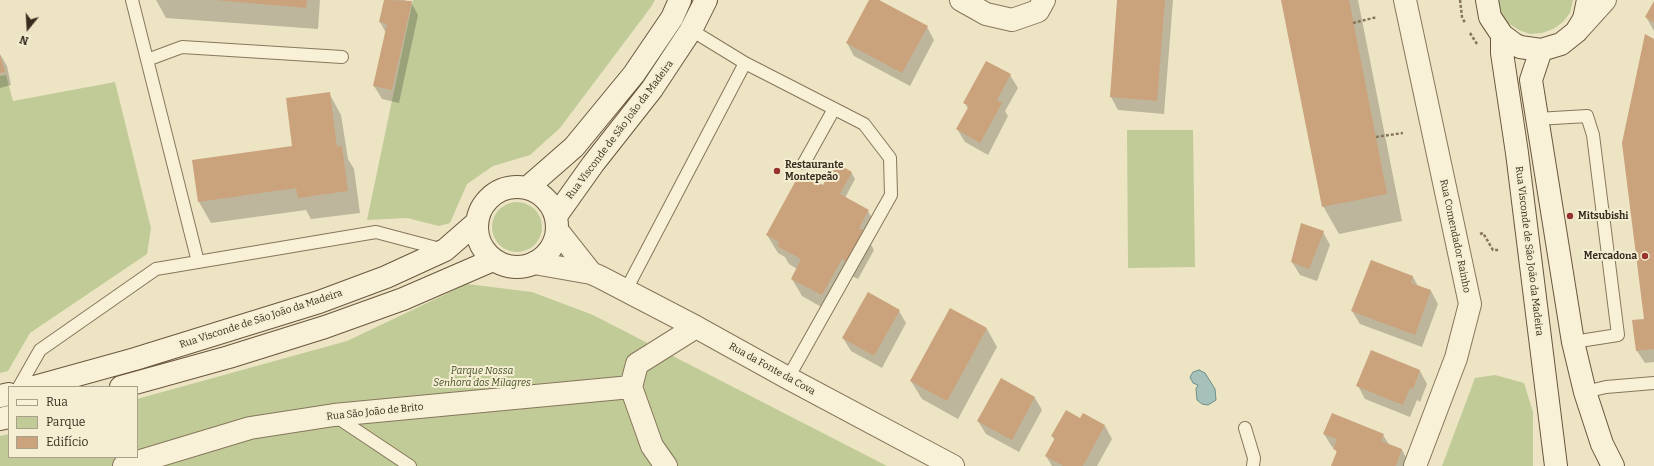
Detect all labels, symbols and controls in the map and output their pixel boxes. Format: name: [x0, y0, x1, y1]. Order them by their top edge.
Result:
north arrow: [8, 8, 48, 48]
text: N: [18, 32, 30, 47]
street label: Rua Visconde de São João da Madeira: [564, 58, 676, 202]
place label: Restaurante Montepeão: [785, 159, 843, 182]
marker: Restaurante Montepeão: [772, 166, 782, 176]
street label: Rua Visconde de São João da Madeira: [1513, 166, 1545, 336]
street label: Rua Comendador Rainho: [1437, 178, 1473, 294]
place label: Mitsubishi: [1578, 210, 1629, 222]
marker: Mitsubishi: [1565, 211, 1575, 221]
place label: Mercadona: [1584, 250, 1637, 262]
marker: Mercadona: [1640, 251, 1650, 261]
street label: Rua Visconde de São João da Madeira: [178, 287, 344, 351]
street label: Rua da Fonte da Cova: [727, 340, 817, 398]
park label: Parque Nossa Senhora dos Milagres: [433, 365, 531, 388]
legend: [8, 386, 138, 458]
text: Rua: [46, 395, 68, 409]
street label: Rua São João de Brito: [326, 401, 424, 423]
text: Parque: [46, 415, 85, 429]
text: Edifício: [46, 435, 88, 449]

